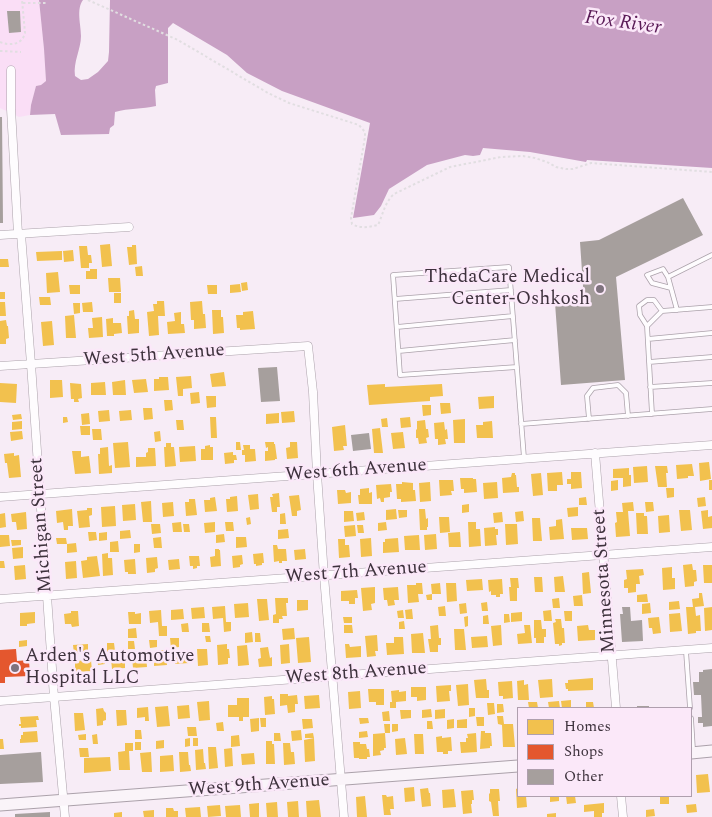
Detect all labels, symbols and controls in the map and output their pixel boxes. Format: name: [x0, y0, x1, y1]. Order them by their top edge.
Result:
water label: Fox River: [583, 7, 663, 41]
place label: ThedaCare Medical Center-Oshkosh: [425, 267, 590, 311]
marker: ThedaCare Medical Center-Oshkosh: [594, 283, 606, 295]
street label: West 5th Avenue: [83, 340, 225, 372]
street label: West 6th Avenue: [285, 455, 427, 487]
street label: Michigan Street: [26, 457, 58, 593]
street label: Minnesota Street: [589, 508, 621, 654]
street label: West 7th Avenue: [285, 557, 427, 589]
place label: Arden's Automotive Hospital LLC: [25, 646, 194, 690]
street label: West 8th Avenue: [285, 658, 427, 690]
marker: Arden's Automotive Hospital LLC: [9, 662, 21, 674]
legend: [517, 707, 692, 797]
text: Homes: [564, 715, 611, 738]
text: Shops: [564, 740, 604, 763]
text: Other: [564, 765, 603, 788]
street label: West 9th Avenue: [188, 770, 330, 802]

